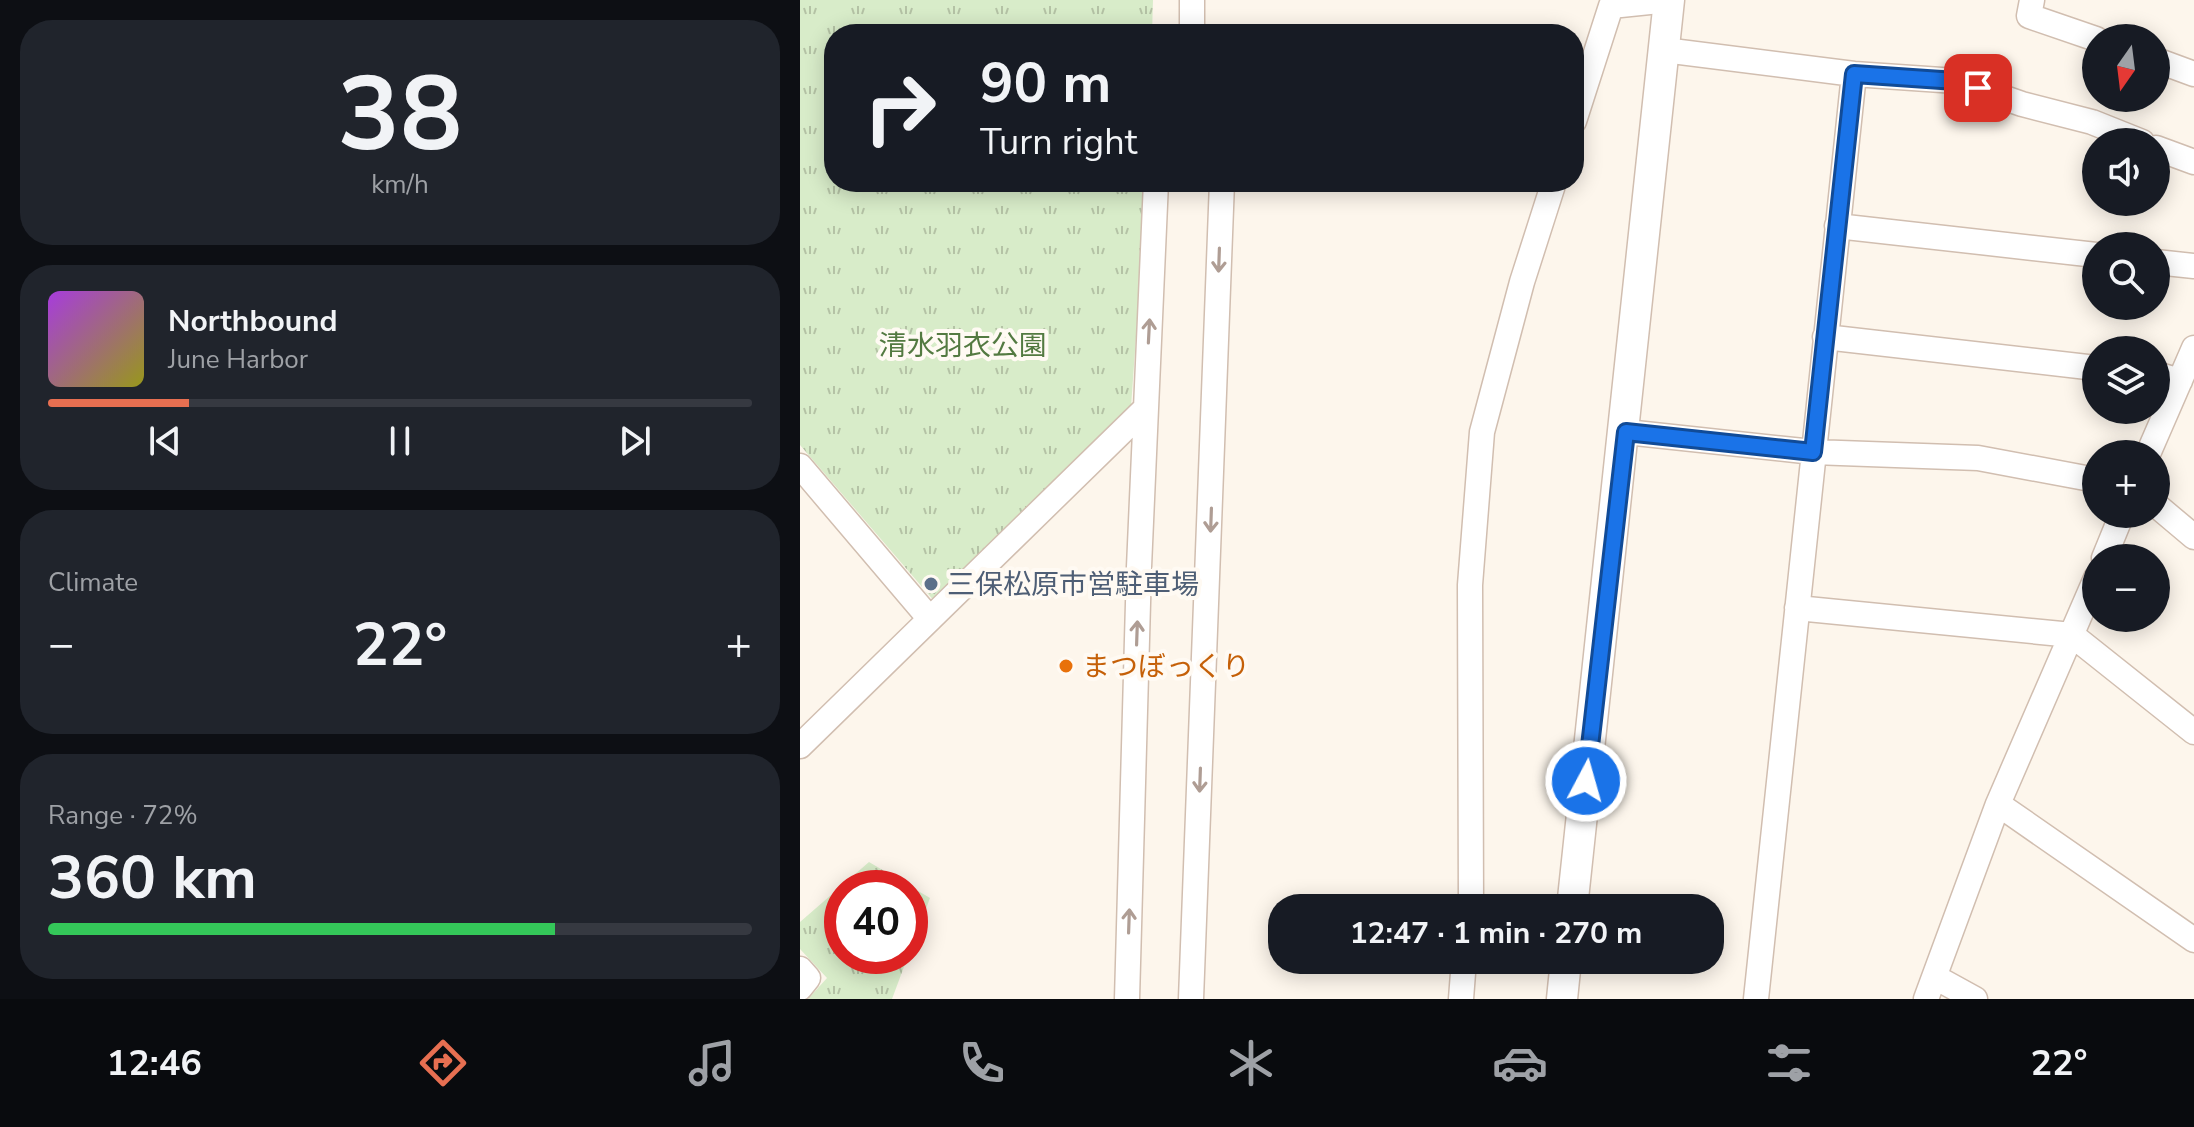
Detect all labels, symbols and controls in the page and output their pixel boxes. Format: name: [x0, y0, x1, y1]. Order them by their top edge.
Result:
north arrow: [2082, 24, 2170, 112]
map controls: [2082, 24, 2170, 632]
text: 38: [338, 44, 462, 186]
text: 90 m: [980, 45, 1111, 122]
pin: [1944, 54, 2012, 122]
icon: right: [848, 56, 952, 160]
icon: arrive: [1956, 66, 2000, 110]
text: Turn right: [980, 118, 1137, 167]
button: sound: [2082, 128, 2170, 216]
text: km/h: [371, 167, 429, 202]
button: search: [2082, 232, 2170, 320]
one-way arrow: [1212, 246, 1227, 273]
text: Northbound: [168, 301, 338, 342]
one-way arrow: [1142, 318, 1157, 345]
park label: 清水羽衣公園: [879, 327, 1047, 365]
button: layers: [2082, 336, 2170, 424]
text: June Harbor: [168, 342, 308, 377]
icon: previous: [143, 419, 187, 463]
icon: pause: [378, 419, 422, 463]
icon: next: [613, 419, 657, 463]
button: +: [2082, 440, 2170, 528]
one-way arrow: [1203, 506, 1218, 533]
button: −: [2082, 544, 2170, 632]
text: Climate: [48, 565, 138, 600]
place label: 三保松原市営駐車場: [947, 566, 1199, 604]
marker: 三保松原市営駐車場: [922, 575, 940, 593]
text: 22°: [353, 604, 447, 686]
text: −: [48, 615, 74, 675]
text: +: [726, 615, 752, 675]
one-way arrow: [1130, 620, 1145, 647]
place label: まつぼっくり: [1082, 648, 1250, 686]
marker: まつぼっくり: [1057, 657, 1075, 675]
position arrow: [1544, 739, 1628, 823]
one-way arrow: [1193, 766, 1208, 793]
text: Range · 72%: [48, 798, 198, 833]
text: 360 km: [48, 837, 257, 919]
speed limit sign: 40: [824, 870, 928, 974]
one-way arrow: [1121, 908, 1136, 935]
text: 12:47 · 1 min · 270 m: [1350, 913, 1642, 954]
icon: directions: [415, 1035, 471, 1091]
icon: music: [684, 1035, 740, 1091]
icon: phone: [954, 1035, 1010, 1091]
icon: climate: [1223, 1035, 1279, 1091]
icon: car: [1492, 1035, 1548, 1091]
icon: filters: [1761, 1035, 1817, 1091]
text: 12:46: [107, 1039, 202, 1088]
text: 22°: [2030, 1039, 2087, 1088]

